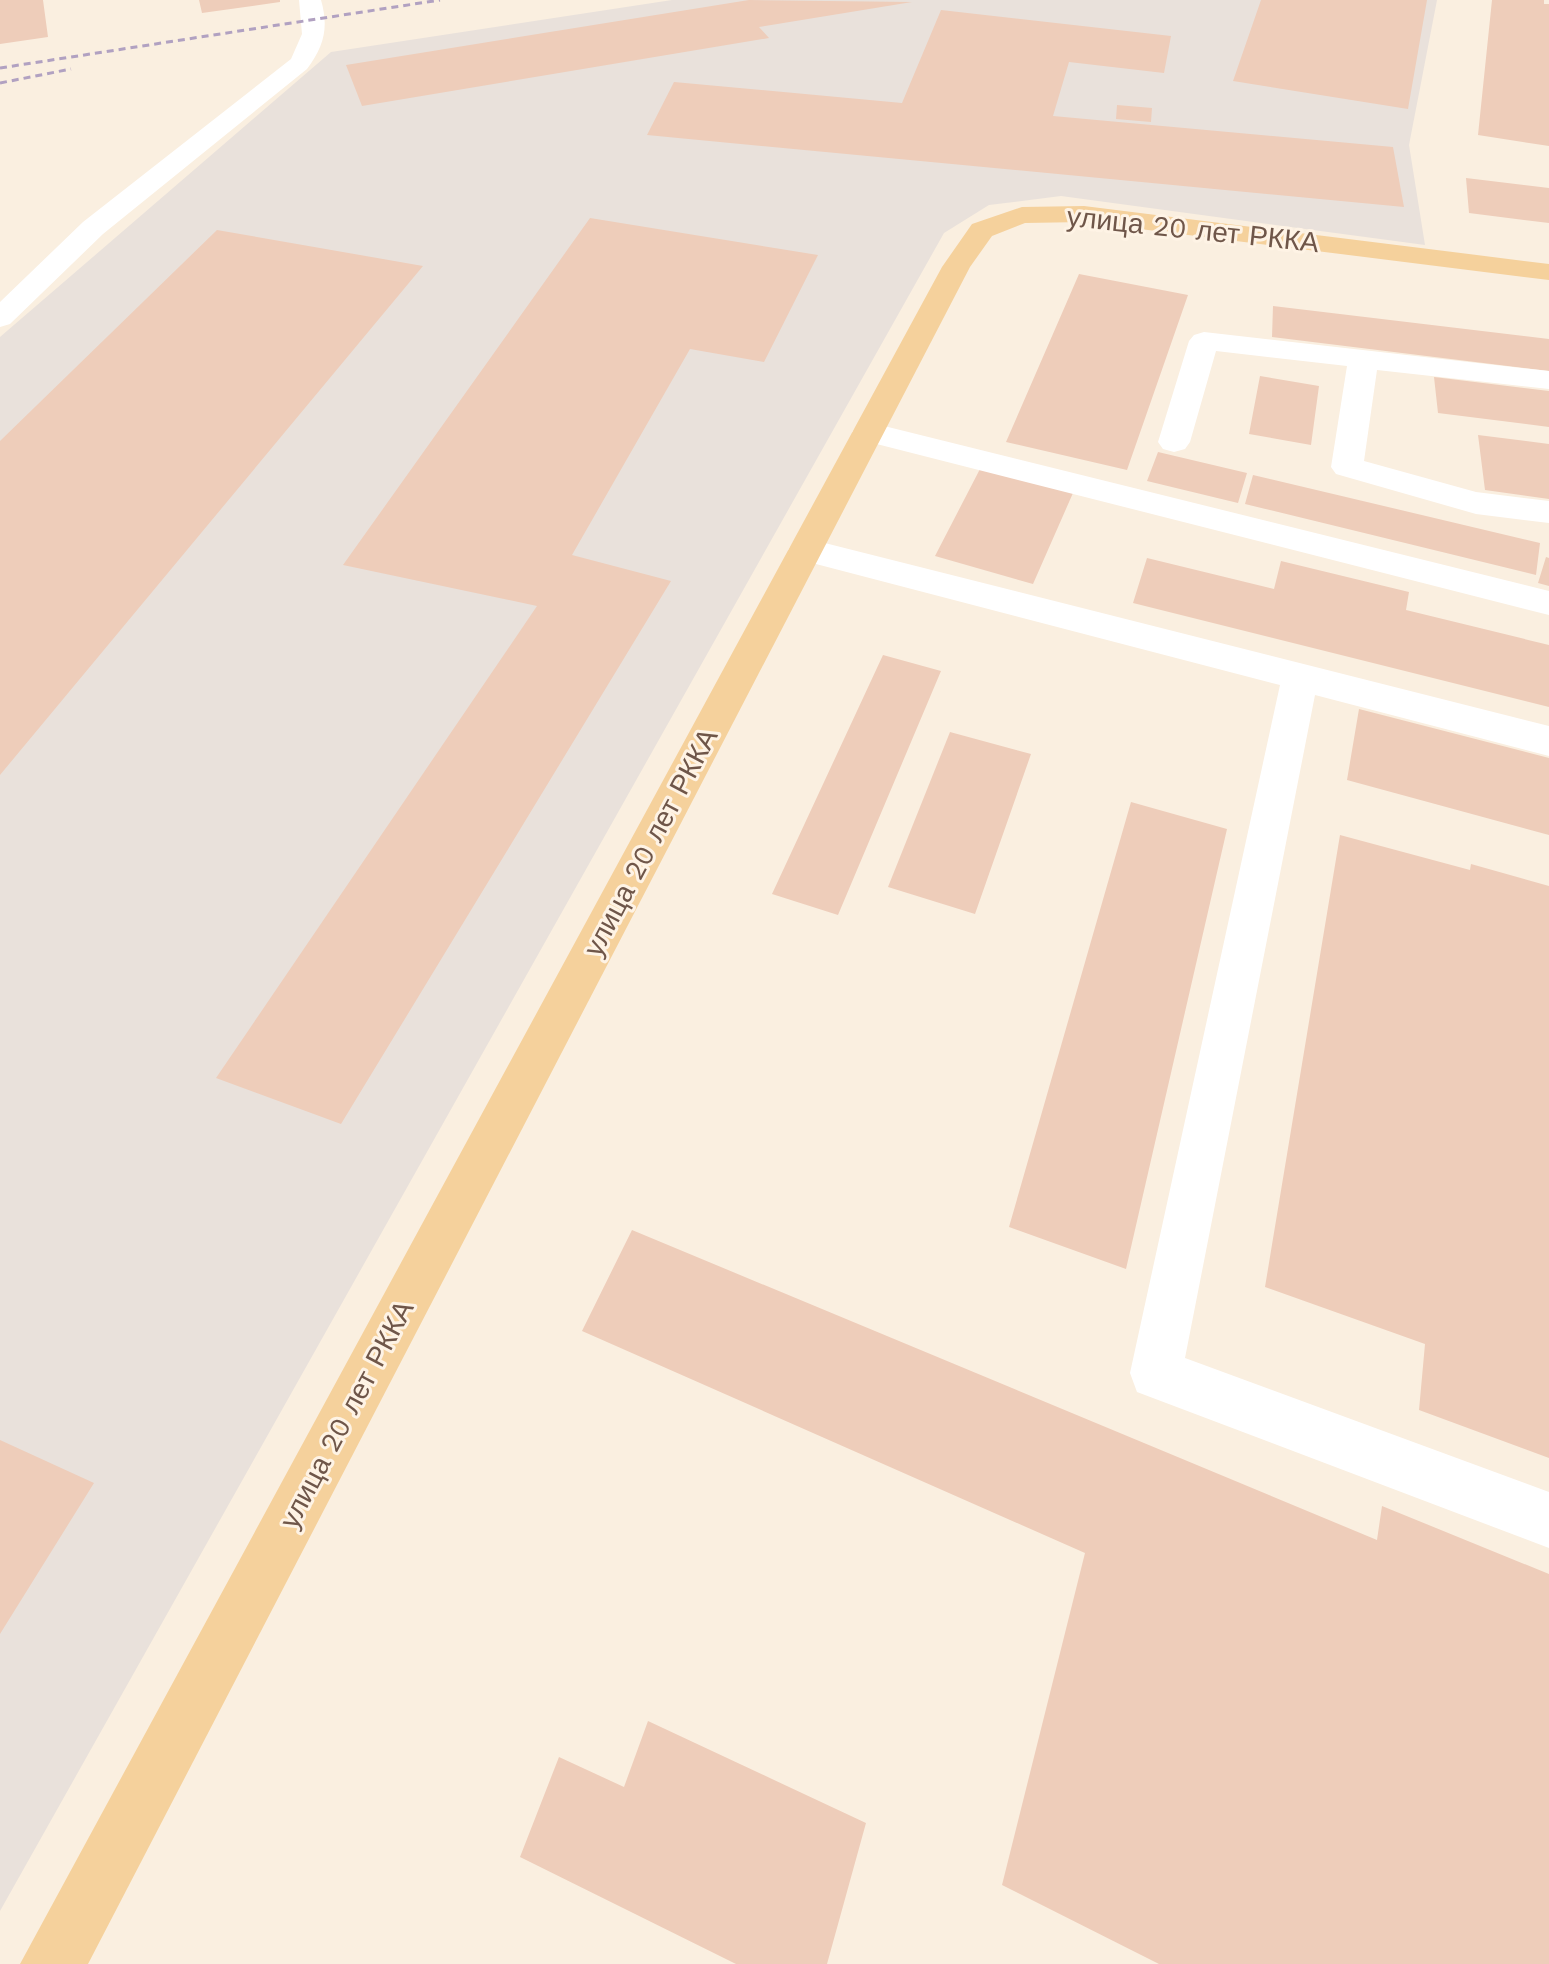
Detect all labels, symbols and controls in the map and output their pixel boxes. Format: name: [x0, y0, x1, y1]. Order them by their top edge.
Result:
street label: улица 20 лет РККА: [1065, 200, 1321, 259]
street label: улица 20 лет РККА: [576, 722, 725, 962]
street label: улица 20 лет РККА: [272, 1294, 421, 1534]

